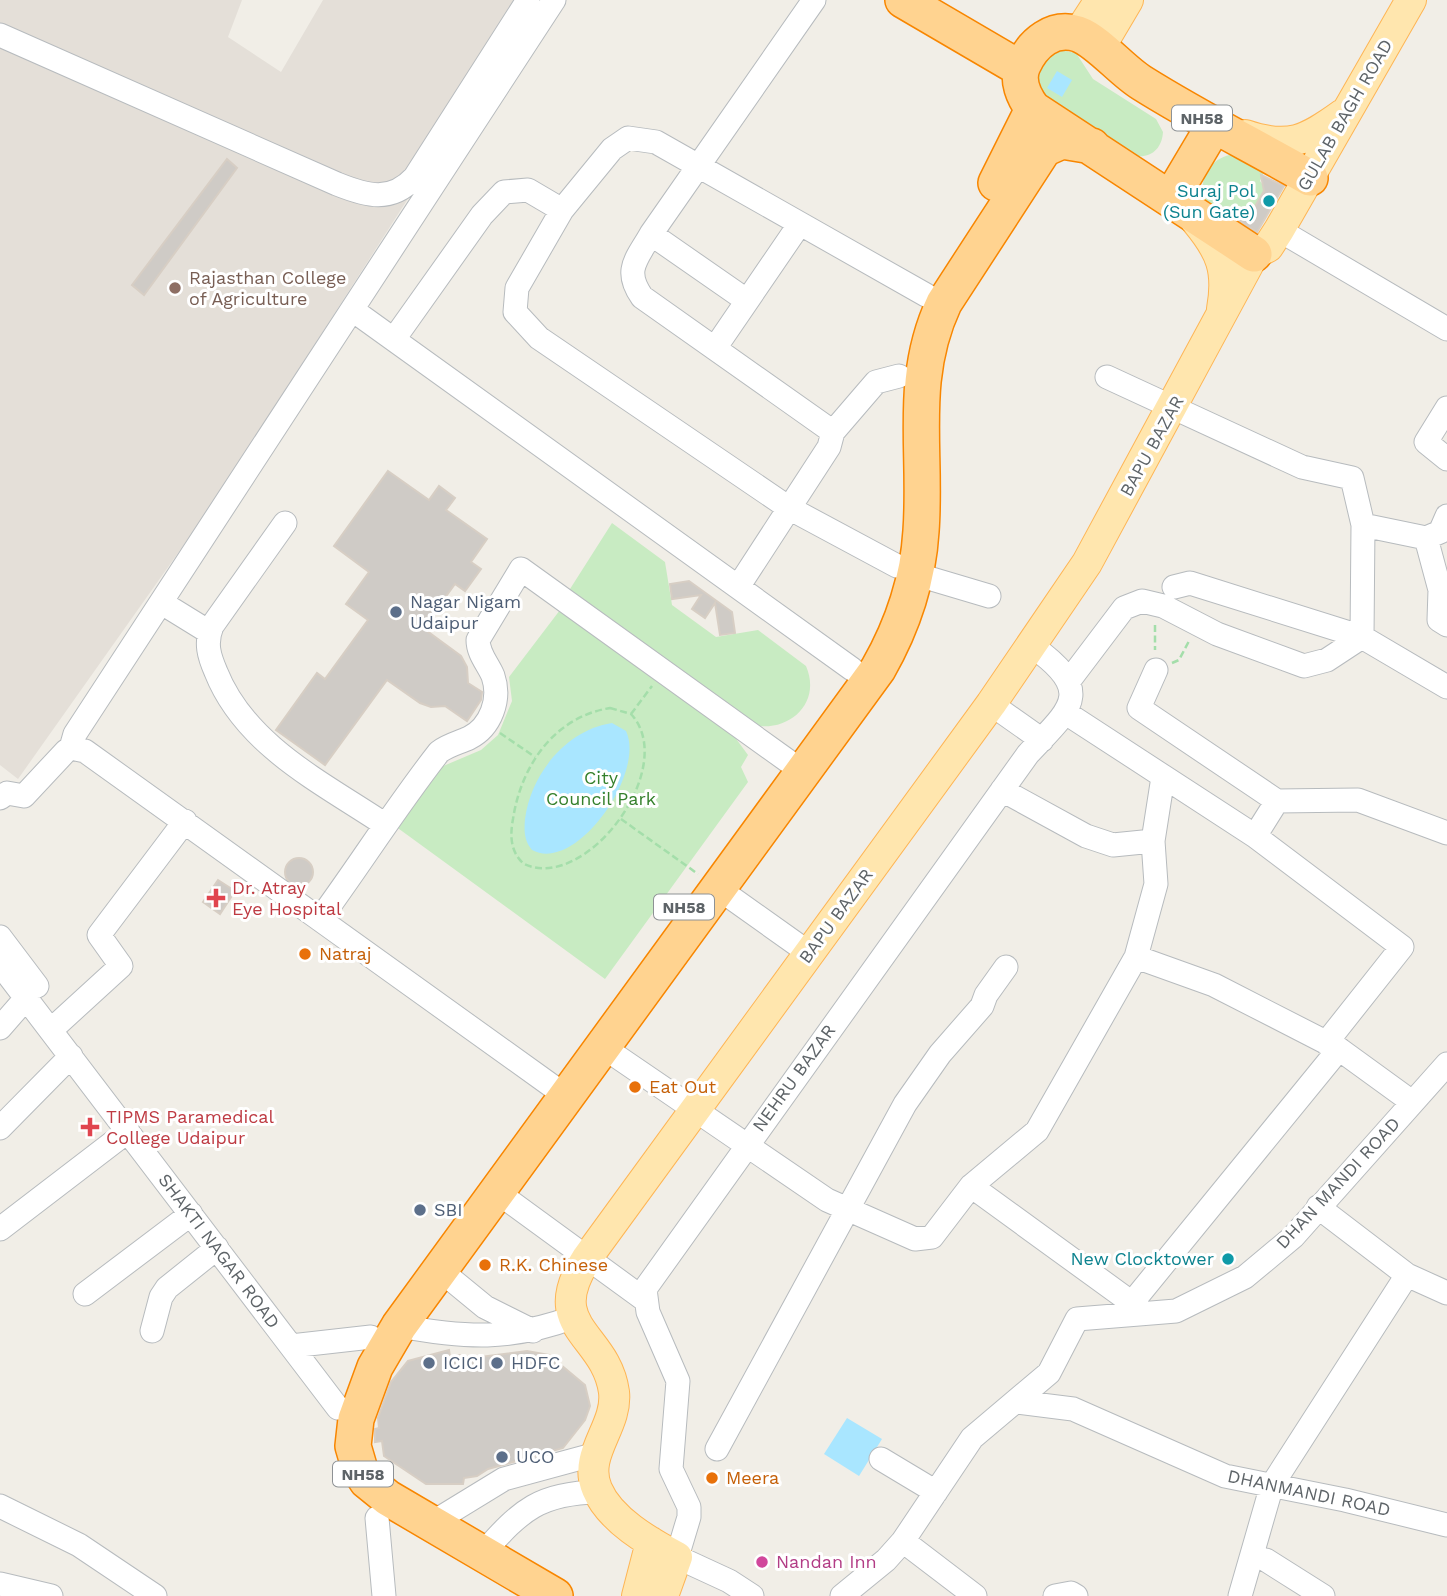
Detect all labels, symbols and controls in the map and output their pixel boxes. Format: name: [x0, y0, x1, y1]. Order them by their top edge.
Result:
street label: GULAB BAGH ROAD: [1293, 35, 1397, 194]
road number: NH58: [1172, 106, 1232, 130]
place label: Suraj Pol (Sun Gate): [1163, 180, 1255, 222]
marker: Suraj Pol (Sun Gate): [1261, 193, 1277, 209]
place label: Rajasthan College of Agriculture: [189, 267, 346, 309]
marker: Rajasthan College of Agriculture: [167, 280, 183, 296]
street label: BAPU BAZAR: [1115, 392, 1188, 500]
place label: Nagar Nigam Udaipur: [410, 591, 521, 633]
marker: Nagar Nigam Udaipur: [388, 604, 404, 620]
park label: City Council Park: [546, 767, 656, 809]
street label: BAPU BAZAR: [794, 864, 877, 967]
place label: Dr. Atray Eye Hospital: [232, 877, 342, 919]
marker: Dr. Atray Eye Hospital: [206, 888, 226, 908]
road number: NH58: [654, 894, 714, 920]
place label: Natraj: [319, 943, 372, 964]
marker: Natraj: [297, 946, 313, 962]
street label: NEHRU BAZAR: [748, 1020, 840, 1135]
place label: Eat Out: [649, 1076, 717, 1097]
marker: Eat Out: [627, 1079, 643, 1095]
place label: TIPMS Paramedical College Udaipur: [106, 1106, 275, 1148]
street label: DHAN MANDI ROAD: [1271, 1113, 1404, 1253]
marker: TIPMS Paramedical College Udaipur: [80, 1117, 100, 1137]
street label: SHAKTI NAGAR ROAD: [154, 1169, 284, 1332]
place label: SBI: [434, 1199, 463, 1220]
marker: SBI: [412, 1202, 428, 1218]
place label: New Clocktower: [1070, 1248, 1214, 1269]
marker: New Clocktower: [1220, 1251, 1236, 1267]
place label: R.K. Chinese: [499, 1254, 608, 1275]
marker: R.K. Chinese: [477, 1257, 493, 1273]
place label: ICICI: [443, 1352, 484, 1373]
place label: HDFC: [511, 1352, 560, 1373]
marker: ICICI: [421, 1355, 437, 1371]
marker: HDFC: [489, 1355, 505, 1371]
place label: UCO: [516, 1446, 555, 1467]
marker: UCO: [494, 1449, 510, 1465]
road number: NH58: [333, 1462, 393, 1486]
street label: DHANMANDI ROAD: [1226, 1465, 1392, 1520]
place label: Meera: [726, 1467, 779, 1488]
marker: Meera: [704, 1470, 720, 1486]
place label: Nandan Inn: [776, 1551, 877, 1572]
marker: Nandan Inn: [754, 1554, 770, 1570]

